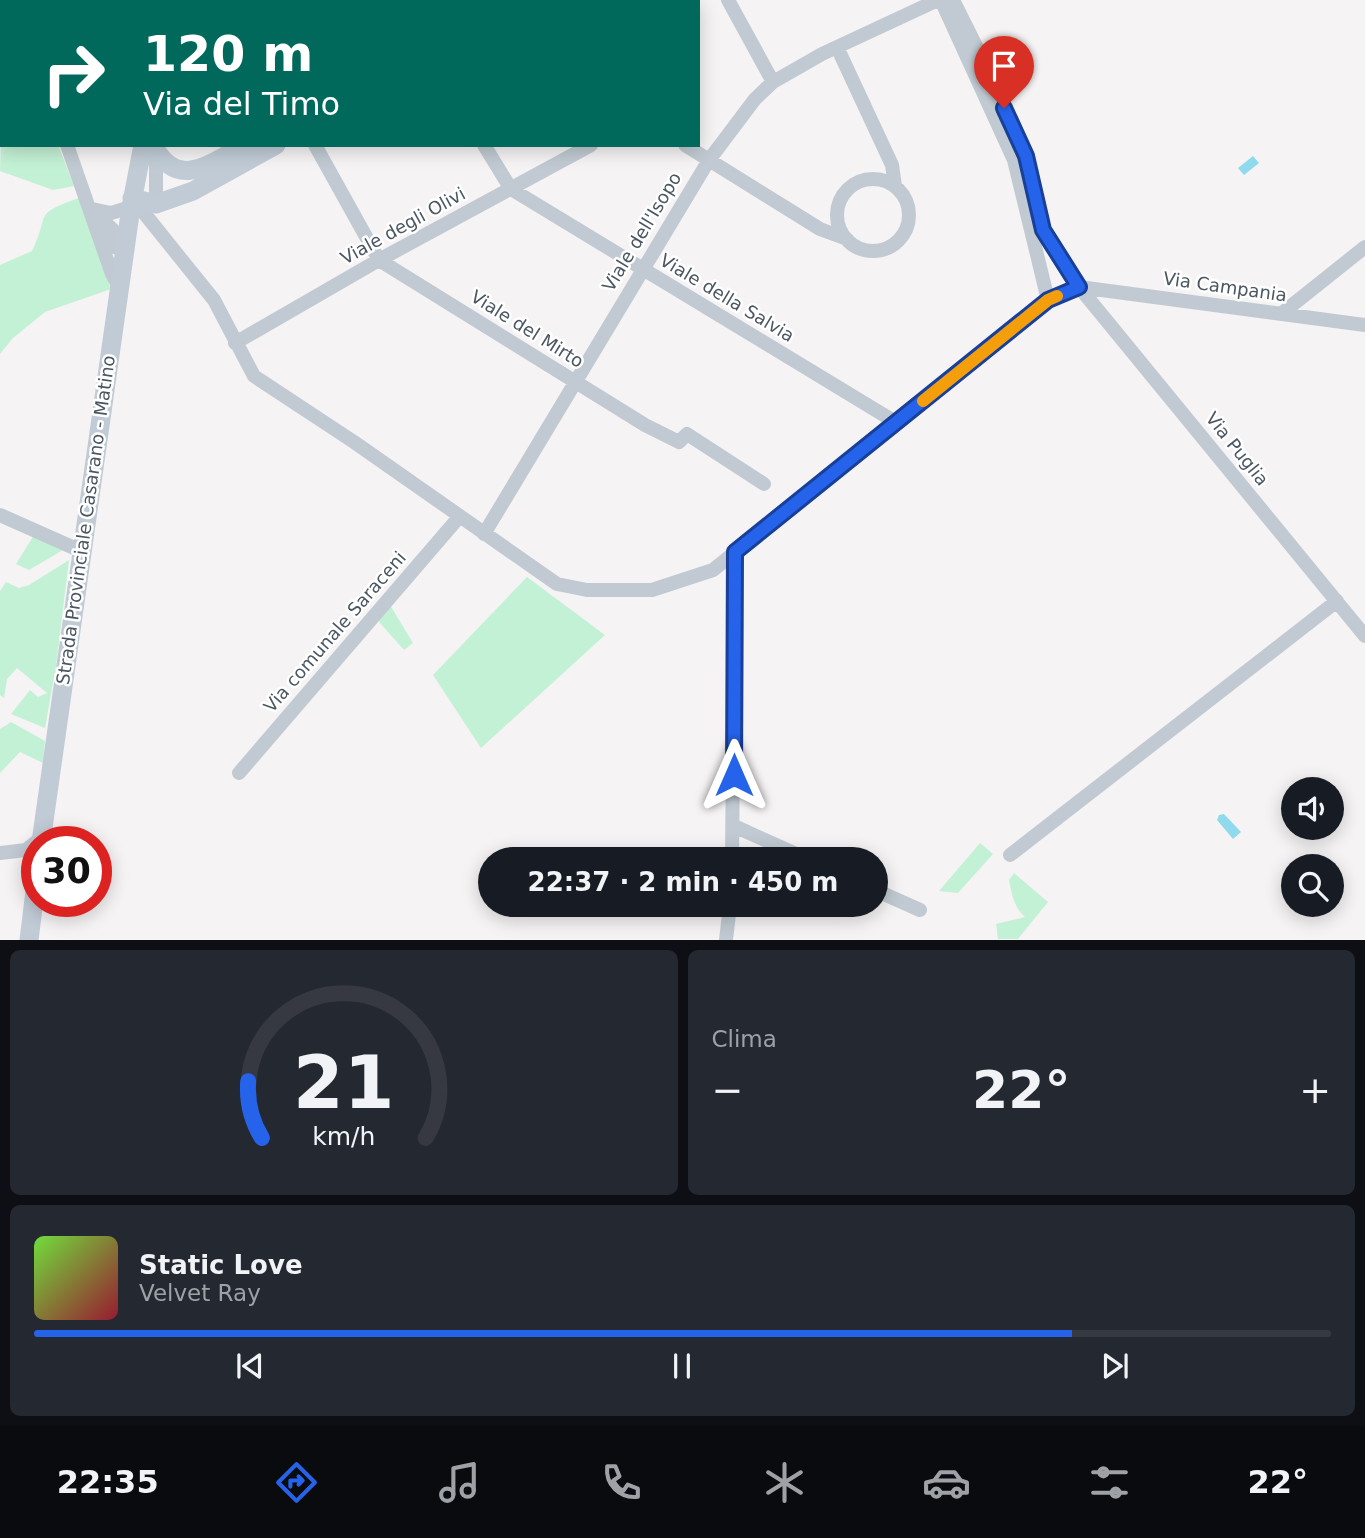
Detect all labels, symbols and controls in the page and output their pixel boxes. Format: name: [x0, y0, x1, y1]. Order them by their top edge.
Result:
text: 120 m: [143, 26, 313, 83]
icon: right: [28, 28, 119, 119]
pin: [974, 36, 1034, 108]
icon: arrive: [985, 47, 1023, 85]
text: Via del Timo: [143, 85, 340, 123]
street label: Viale dell'Isopo: [598, 168, 685, 295]
street label: Viale degli Olivi: [337, 183, 469, 268]
street label: Viale della Salvia: [656, 249, 798, 346]
street label: Via Campania: [1162, 267, 1288, 306]
street label: Viale del Mirto: [467, 285, 588, 372]
street label: Strada Provinciale Casarano - Matino: [52, 354, 119, 686]
street label: Via Puglia: [1202, 408, 1273, 490]
street label: Via comunale Saraceni: [259, 547, 410, 716]
position arrow: [697, 738, 771, 812]
map controls: [1281, 777, 1344, 917]
button: sound: [1281, 777, 1344, 840]
speed limit sign: 30: [21, 826, 112, 917]
button: search: [1281, 854, 1344, 917]
text: 22:37 · 2 min · 450 m: [528, 867, 838, 897]
text: Clima: [712, 1026, 777, 1052]
text: 21: [293, 1041, 394, 1126]
text: 22°: [972, 1060, 1070, 1120]
text: −: [712, 1068, 743, 1112]
text: +: [1299, 1068, 1331, 1112]
text: km/h: [312, 1122, 375, 1151]
text: Static Love: [139, 1250, 303, 1280]
text: Velvet Ray: [139, 1280, 261, 1306]
icon: previous: [231, 1347, 269, 1385]
icon: pause: [663, 1347, 701, 1385]
icon: next: [1096, 1347, 1134, 1385]
icon: directions: [272, 1458, 321, 1507]
icon: music: [435, 1458, 484, 1507]
icon: phone: [597, 1458, 646, 1507]
icon: climate: [760, 1458, 809, 1507]
icon: car: [922, 1458, 971, 1507]
icon: filters: [1085, 1458, 1134, 1507]
text: 22:35: [57, 1463, 159, 1501]
text: 22°: [1248, 1463, 1308, 1501]

